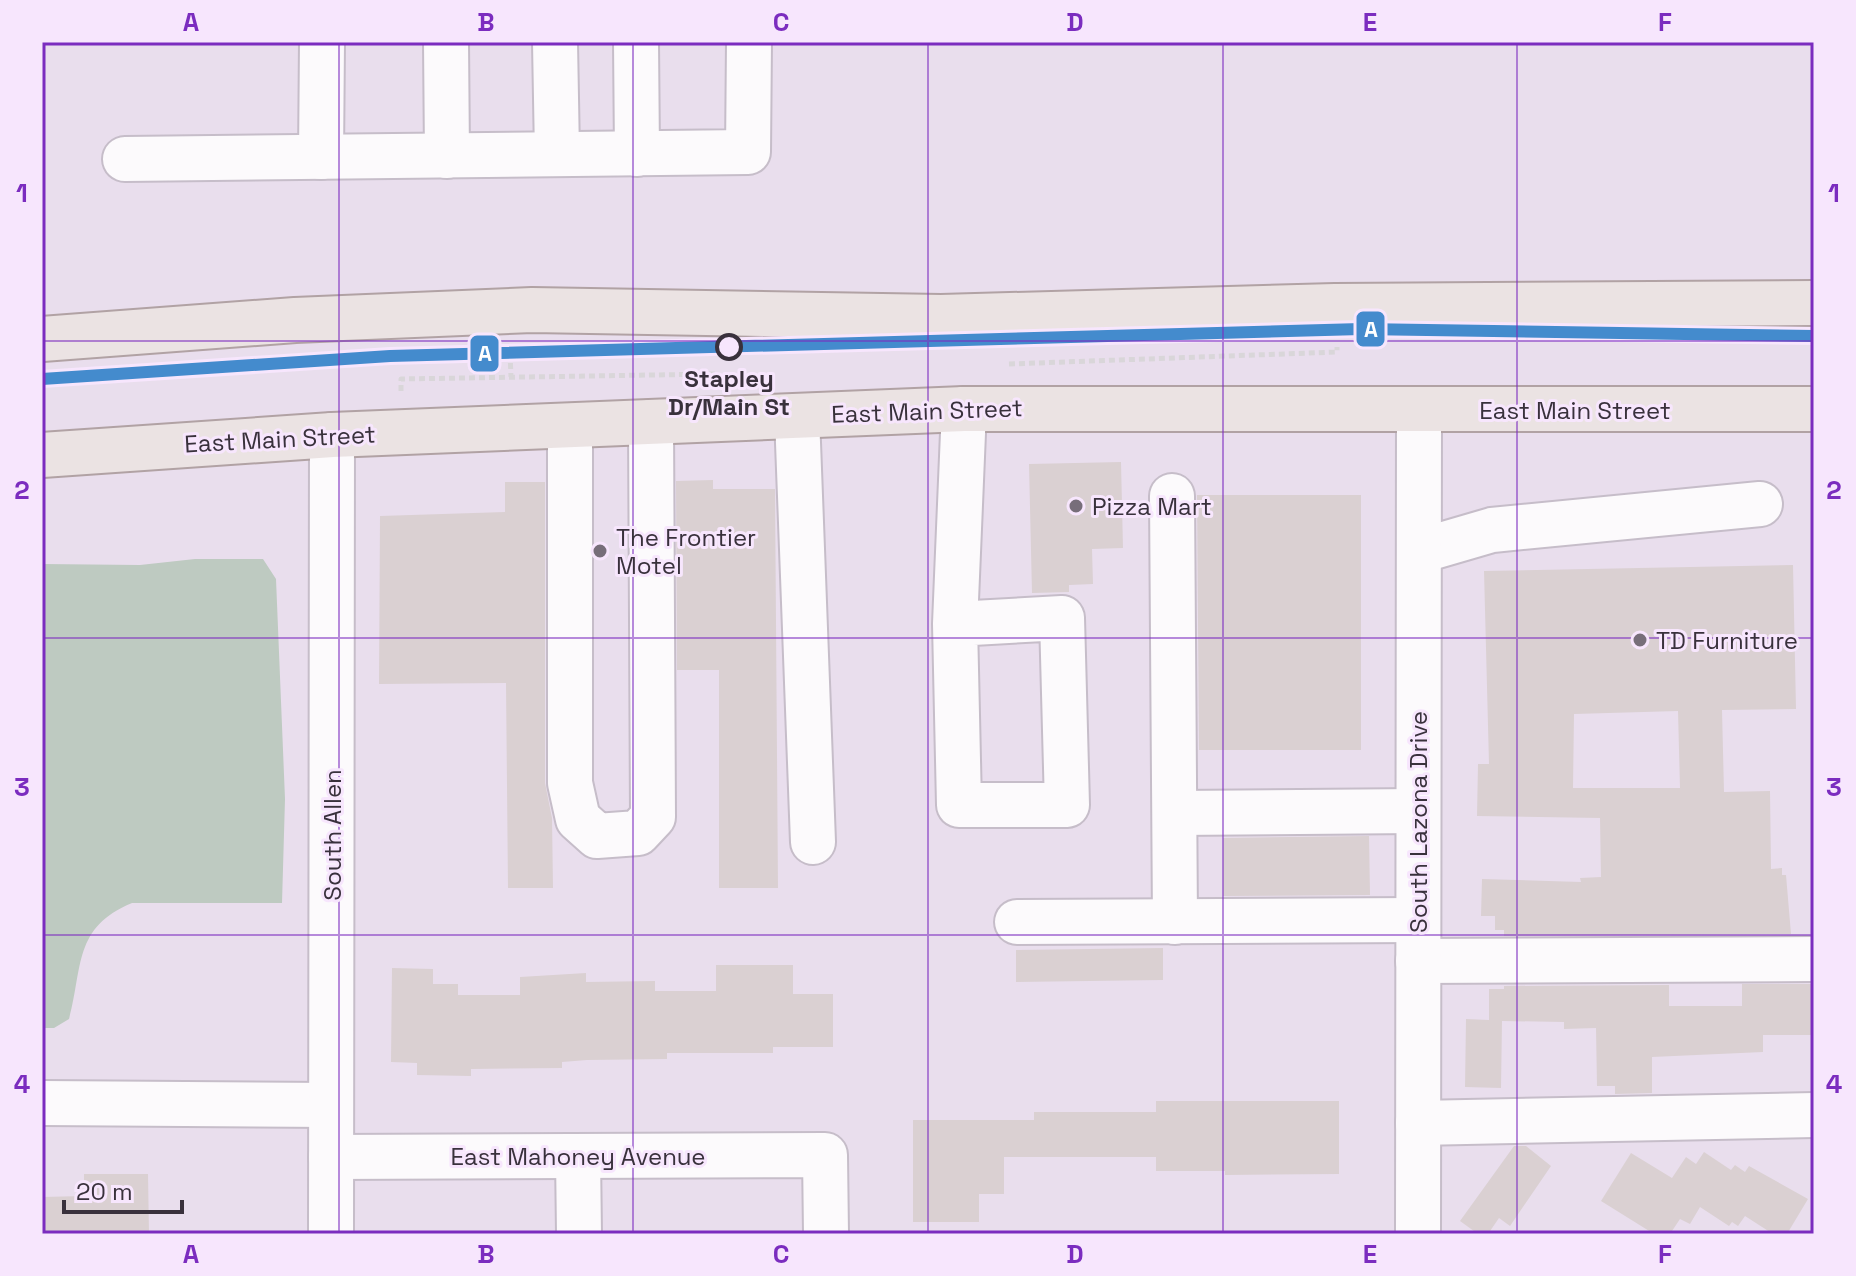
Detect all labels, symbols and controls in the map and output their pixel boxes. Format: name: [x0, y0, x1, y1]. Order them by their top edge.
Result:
text: A: [183, 5, 200, 39]
text: B: [477, 5, 495, 39]
text: C: [773, 5, 789, 39]
text: D: [1066, 5, 1084, 39]
text: E: [1363, 5, 1377, 39]
text: F: [1658, 5, 1672, 39]
text: 1: [16, 176, 28, 210]
text: 1: [1828, 176, 1840, 210]
line badge: A: [1355, 310, 1386, 348]
text: A: [1364, 315, 1378, 343]
line badge: A: [469, 334, 500, 373]
marker: Stapley Dr/Main St: [716, 334, 742, 360]
text: A: [478, 339, 492, 367]
place label: Stapley Dr/Main St: [668, 363, 790, 422]
street label: East Main Street: [831, 392, 1023, 430]
street label: East Main Street: [1479, 395, 1671, 426]
street label: East Main Street: [184, 419, 376, 459]
text: 2: [14, 473, 30, 507]
text: 2: [1826, 473, 1842, 507]
place label: Pizza Mart: [1092, 491, 1212, 522]
marker: Pizza Mart: [1067, 497, 1085, 515]
place label: The Frontier Motel: [616, 522, 756, 581]
marker: The Frontier Motel: [591, 542, 609, 560]
place label: TD Furniture: [1656, 625, 1798, 656]
marker: TD Furniture: [1631, 631, 1649, 649]
street label: South Lazona Drive: [1403, 711, 1434, 933]
street label: South Allen: [317, 769, 348, 901]
text: 3: [14, 770, 30, 804]
text: 3: [1826, 770, 1842, 804]
text: 4: [14, 1067, 30, 1101]
text: 4: [1826, 1067, 1842, 1101]
street label: East Mahoney Avenue: [450, 1141, 706, 1172]
scale bar: [64, 1164, 182, 1214]
text: 20 m: [76, 1176, 133, 1207]
text: A: [183, 1237, 200, 1271]
text: B: [477, 1237, 495, 1271]
text: C: [773, 1237, 789, 1271]
text: D: [1066, 1237, 1084, 1271]
text: E: [1363, 1237, 1377, 1271]
text: F: [1658, 1237, 1672, 1271]

